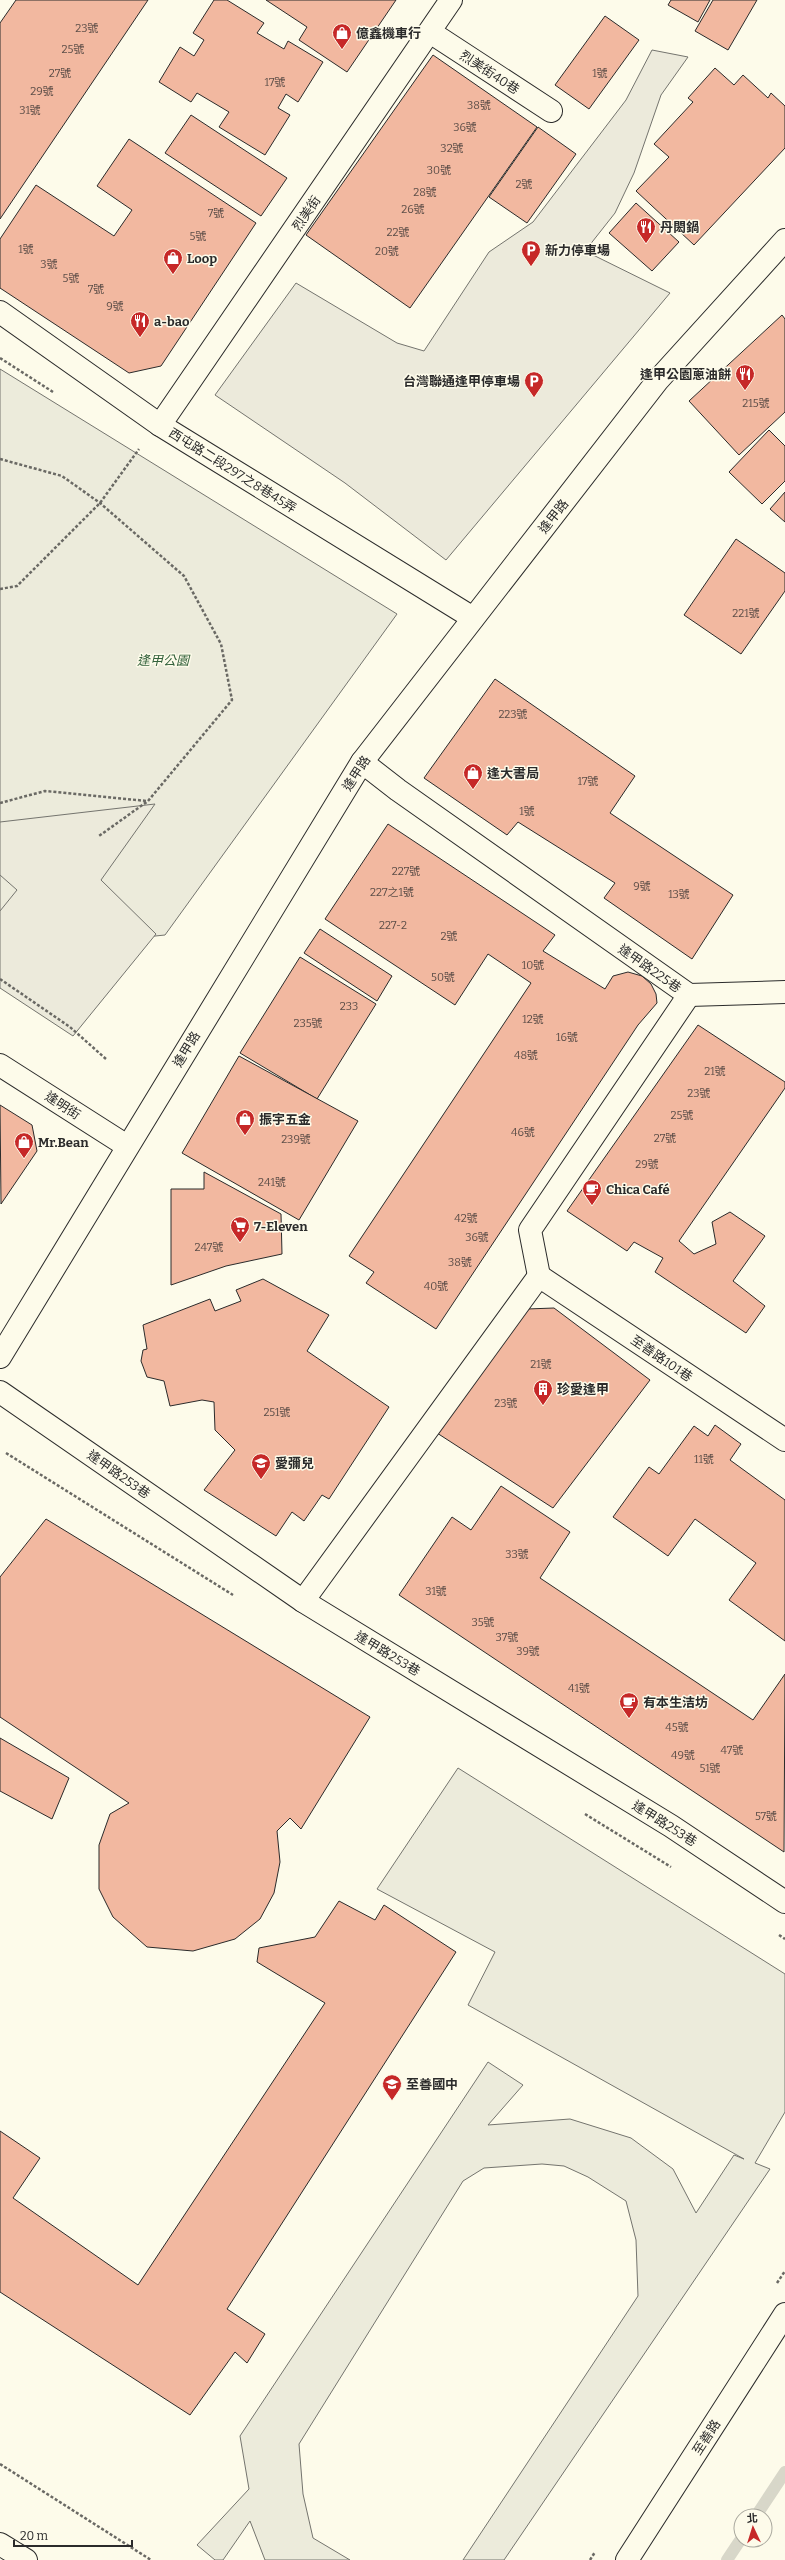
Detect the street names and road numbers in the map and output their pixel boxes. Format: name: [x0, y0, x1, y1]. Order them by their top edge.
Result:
street label: 烈美街40巷: [457, 48, 522, 97]
street label: 烈美街: [289, 193, 324, 234]
street label: 西屯路二段297之8巷45弄: [166, 425, 299, 516]
street label: 逢甲路: [535, 496, 571, 536]
street label: 逢甲路: [340, 753, 373, 794]
street label: 逢甲路225巷: [615, 941, 684, 996]
street label: 逢甲路: [170, 1029, 203, 1070]
street label: 逢明街: [42, 1089, 83, 1122]
street label: 至善路101巷: [628, 1332, 695, 1384]
street label: 逢甲路253巷: [84, 1447, 153, 1502]
street label: 逢甲路253巷: [353, 1628, 423, 1679]
street label: 逢甲路253巷: [630, 1798, 700, 1849]
street label: 至善路: [690, 2417, 723, 2458]

